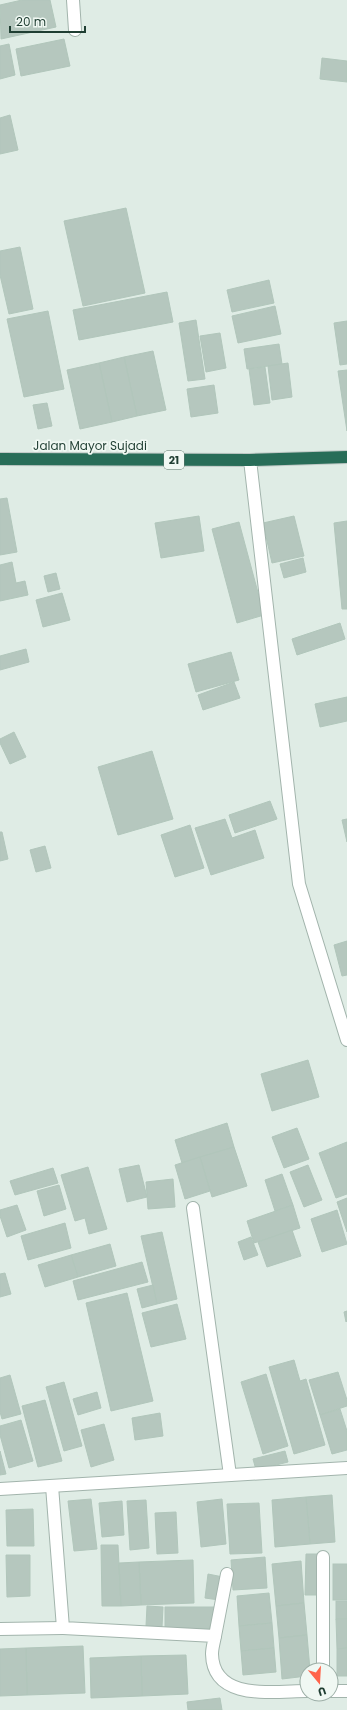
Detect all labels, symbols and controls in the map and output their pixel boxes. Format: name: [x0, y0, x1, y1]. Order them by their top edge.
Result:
scale bar: [10, 8, 85, 34]
text: 20 m: [16, 13, 46, 30]
street label: Jalan Mayor Sujadi: [33, 437, 147, 454]
road number: 21: [164, 451, 184, 469]
north arrow: [299, 1662, 339, 1702]
text: U: [316, 1683, 328, 1700]

